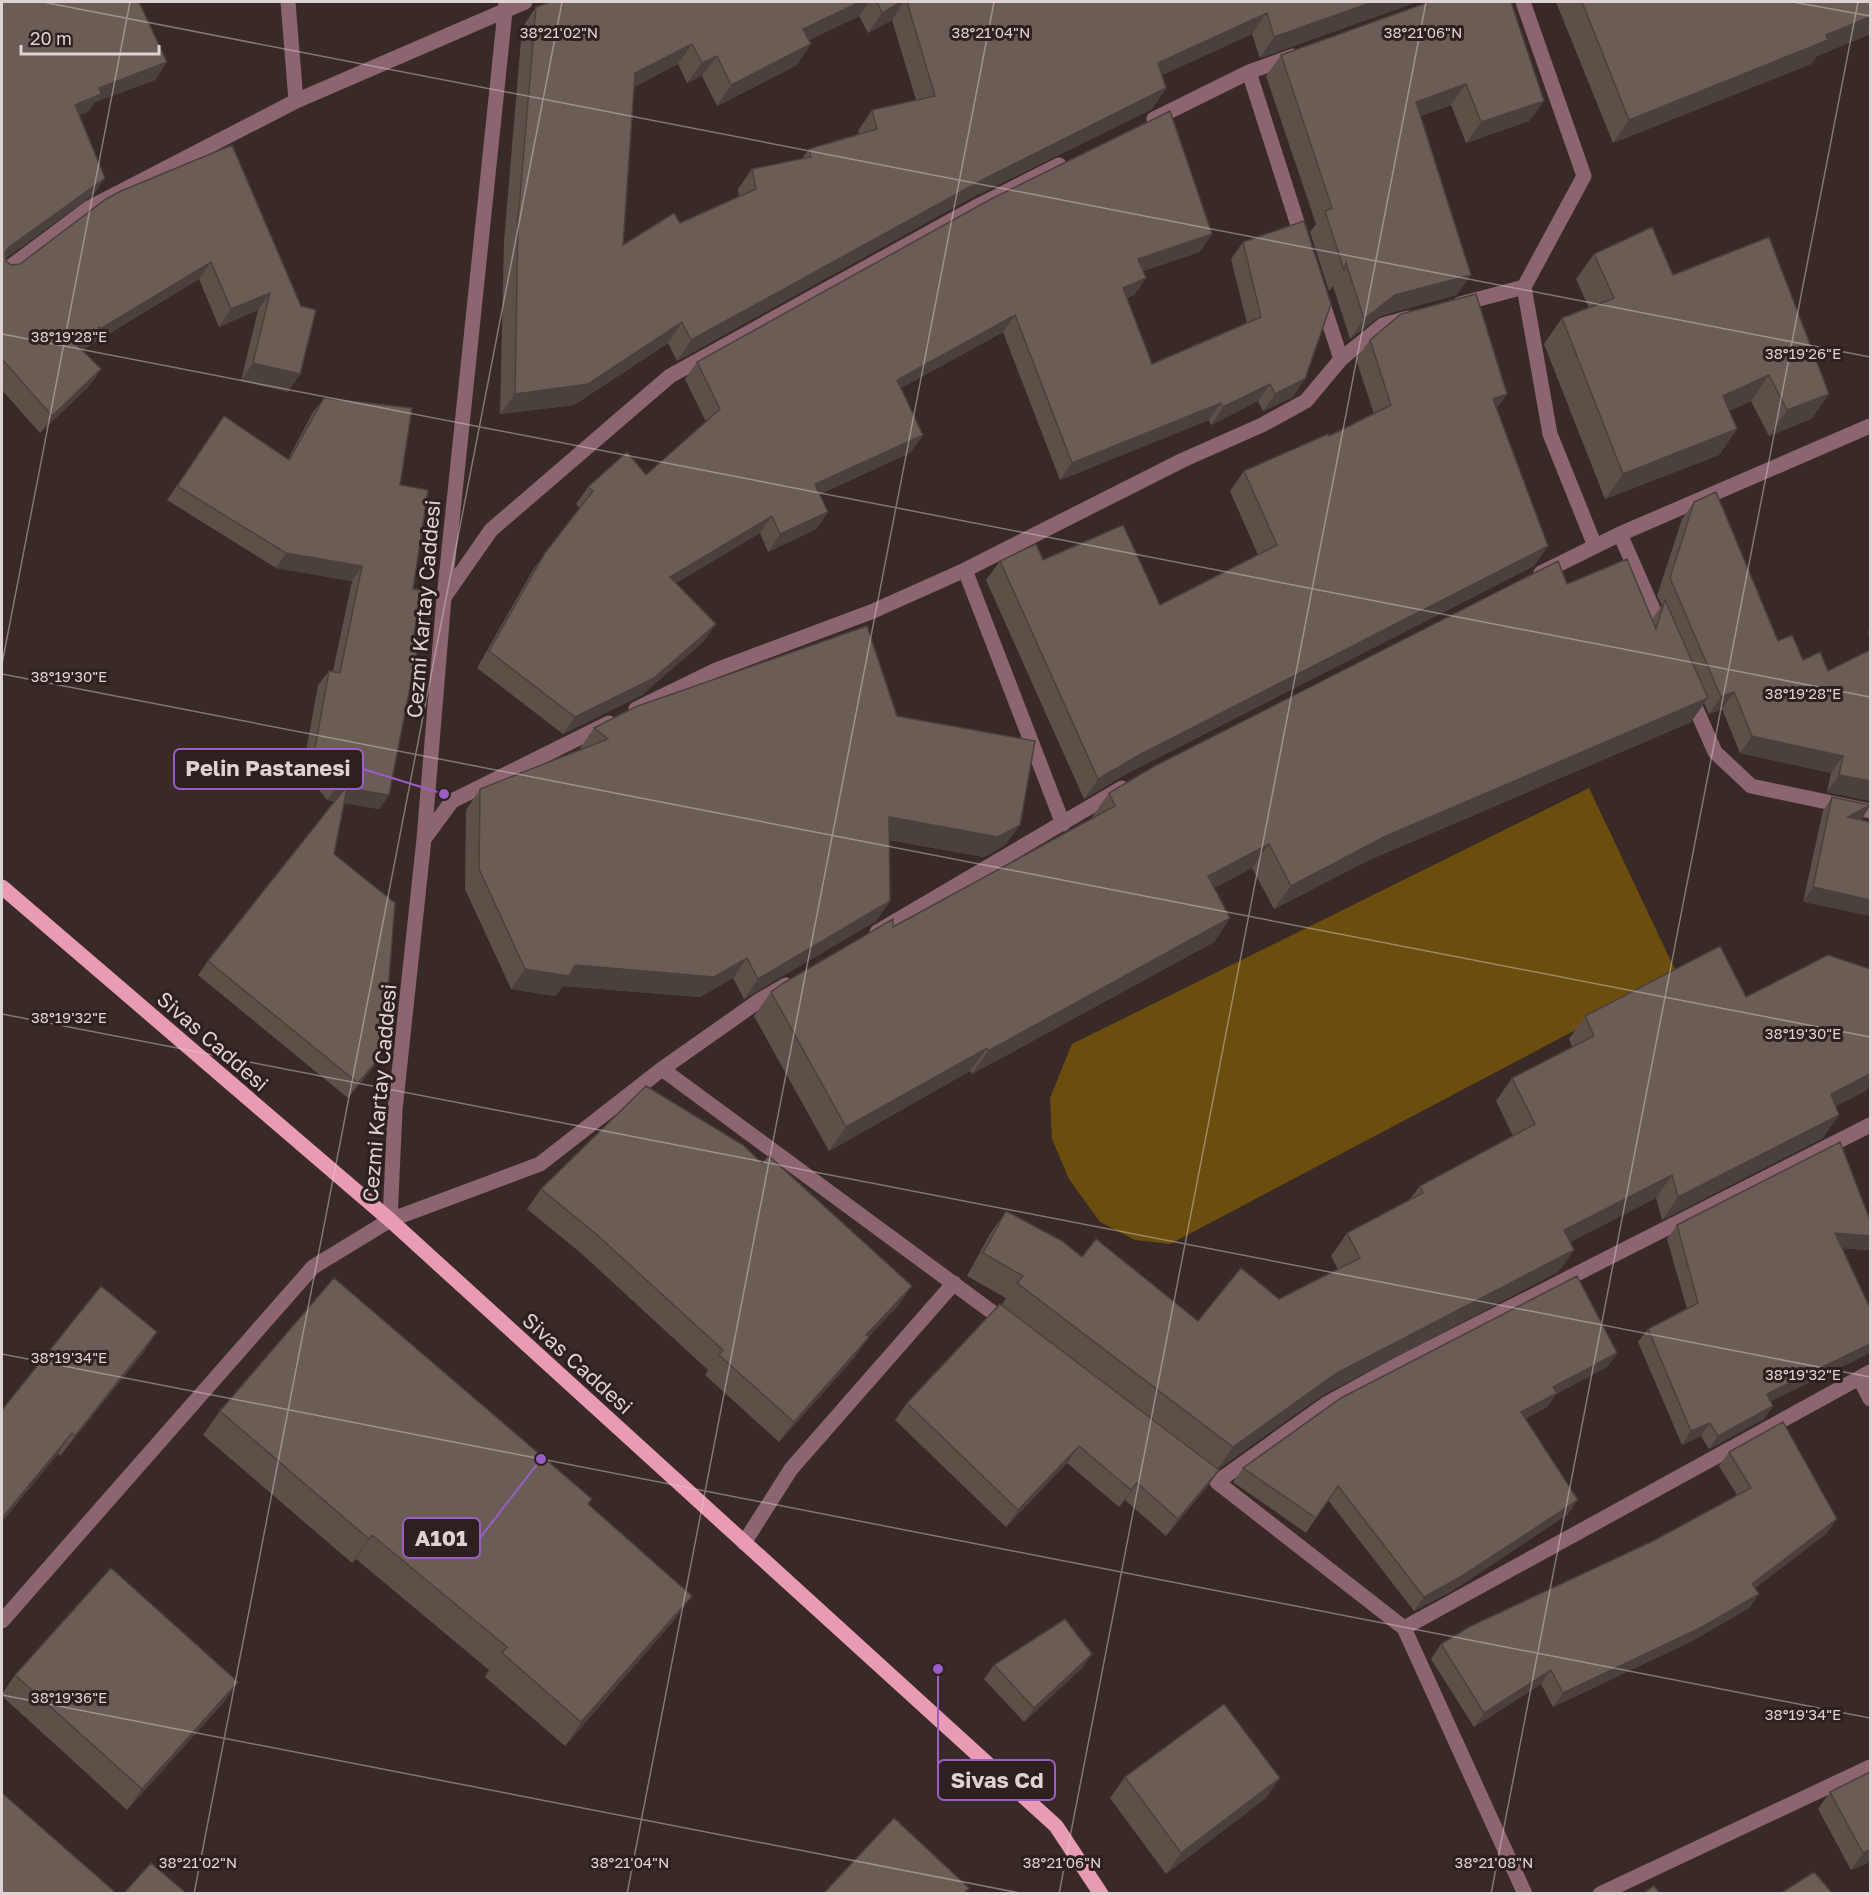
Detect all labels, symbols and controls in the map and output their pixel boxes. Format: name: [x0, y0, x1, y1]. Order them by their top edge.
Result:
scale bar: [21, 18, 159, 56]
text: 38°21'02"N: [520, 23, 598, 41]
text: 38°21'04"N: [952, 23, 1030, 41]
text: 38°21'06"N: [1384, 23, 1462, 41]
text: 20 m: [30, 27, 72, 49]
text: 38°19'28"E: [31, 327, 107, 345]
text: 38°19'26"E: [1765, 344, 1841, 362]
street label: Cezmi Kartay Caddesi: [400, 499, 446, 719]
text: 38°19'30"E: [31, 667, 107, 685]
text: 38°19'28"E: [1765, 684, 1841, 702]
callout: Pelin Pastanesi: [174, 749, 363, 789]
text: Pelin Pastanesi: [185, 754, 351, 781]
street label: Cezmi Kartay Caddesi: [356, 983, 402, 1203]
street label: Sivas Caddesi: [152, 985, 274, 1097]
text: 38°19'32"E: [31, 1008, 107, 1026]
text: 38°19'30"E: [1765, 1024, 1841, 1042]
street label: Sivas Caddesi: [518, 1307, 638, 1419]
text: 38°19'34"E: [31, 1348, 107, 1366]
text: 38°19'32"E: [1765, 1365, 1841, 1383]
callout: A101: [403, 1518, 480, 1558]
text: A101: [415, 1524, 467, 1551]
text: 38°19'36"E: [31, 1688, 107, 1706]
text: 38°19'34"E: [1765, 1705, 1841, 1723]
callout: Sivas Cd: [938, 1760, 1055, 1800]
text: Sivas Cd: [951, 1766, 1043, 1793]
text: 38°21'02"N: [159, 1853, 237, 1871]
text: 38°21'04"N: [591, 1853, 669, 1871]
text: 38°21'06"N: [1023, 1853, 1101, 1871]
text: 38°21'08"N: [1455, 1853, 1533, 1871]

